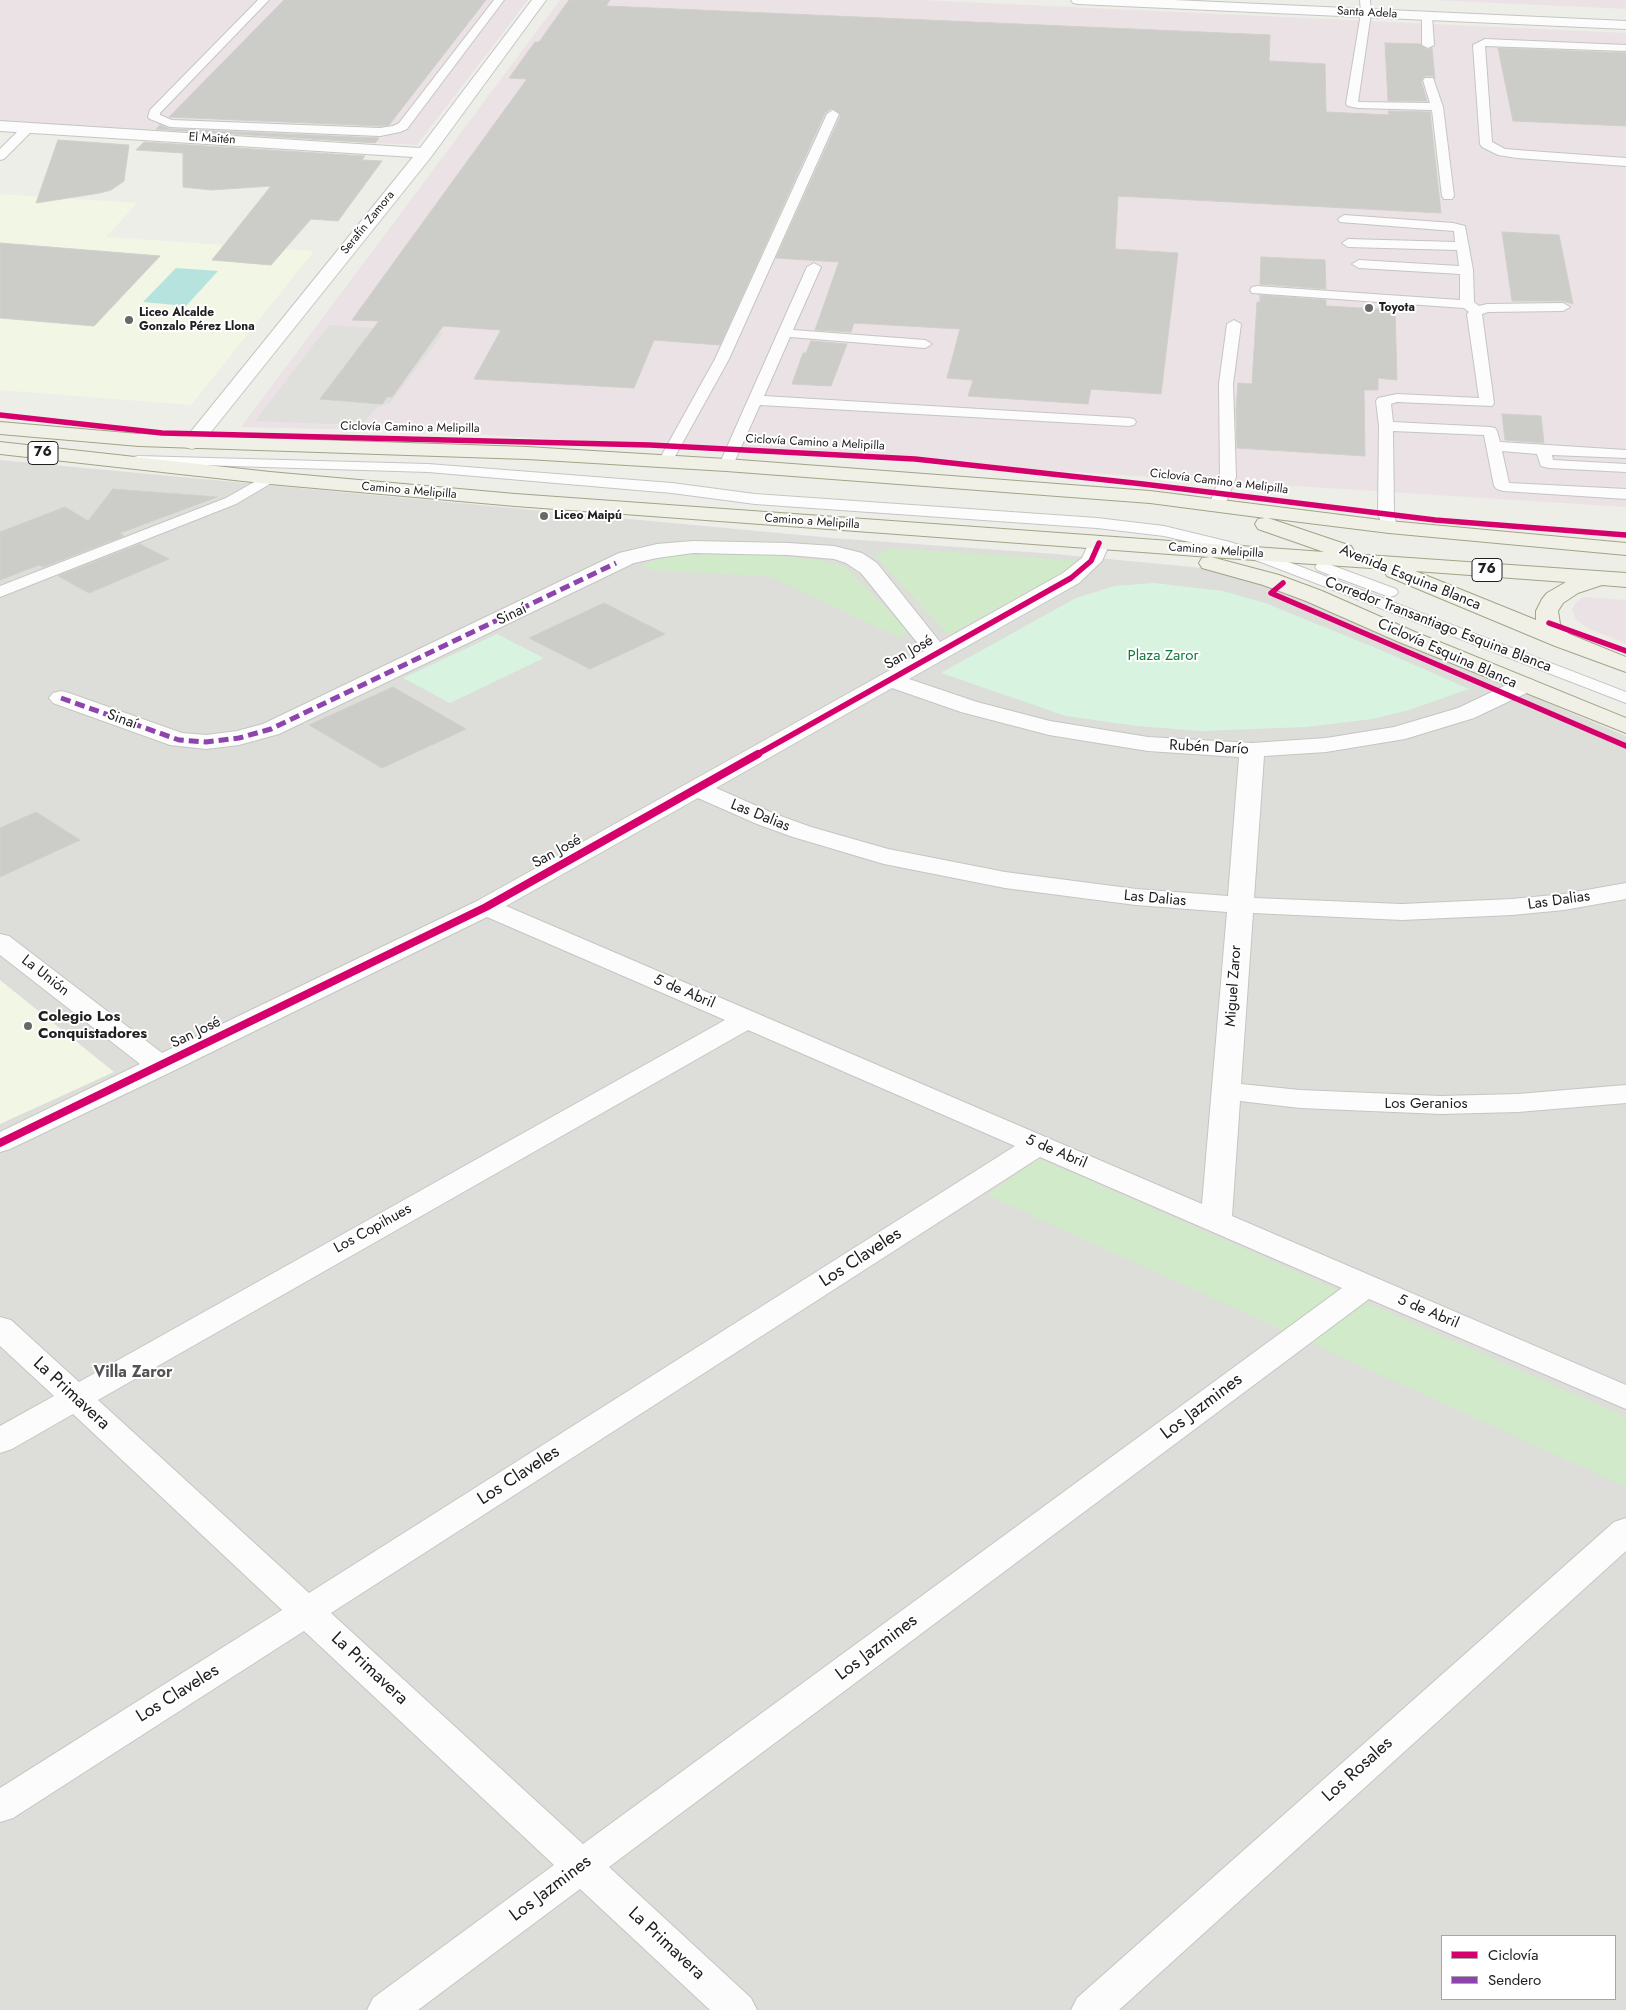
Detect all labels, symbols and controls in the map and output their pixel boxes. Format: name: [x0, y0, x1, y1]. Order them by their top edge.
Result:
street label: Santa Adela: [1336, 4, 1398, 22]
street label: El Maitén: [188, 130, 236, 148]
street label: Serafín Zamora: [338, 188, 398, 258]
place label: Toyota: [1379, 301, 1415, 315]
marker: Toyota: [1363, 302, 1375, 314]
place label: Liceo Alcalde Gonzalo Pérez Llona: [139, 306, 255, 334]
marker: Liceo Alcalde Gonzalo Pérez Llona: [123, 314, 135, 326]
street label: Ciclovía Camino a Melipilla: [340, 420, 480, 436]
street label: Ciclovía Camino a Melipilla: [745, 432, 885, 454]
road number: 76: [28, 442, 58, 464]
street label: Ciclovía Camino a Melipilla: [1149, 466, 1289, 498]
street label: Camino a Melipilla: [361, 480, 457, 502]
place label: Liceo Maipú: [554, 509, 622, 523]
marker: Liceo Maipú: [538, 510, 550, 522]
street label: Camino a Melipilla: [764, 511, 860, 533]
street label: Camino a Melipilla: [1168, 540, 1264, 562]
street label: Avenida Esquina Blanca: [1337, 541, 1483, 615]
road number: 76: [1472, 558, 1502, 582]
street label: Corredor Transantiago Esquina Blanca: [1322, 573, 1554, 677]
street label: Sinaí: [494, 600, 530, 630]
street label: Ciclovía Esquina Blanca: [1375, 615, 1519, 693]
street label: San José: [881, 632, 937, 674]
park label: Plaza Zaror: [1127, 647, 1199, 665]
street label: Sinaí: [104, 706, 140, 734]
street label: Rubén Darío: [1169, 737, 1249, 759]
street label: Las Dalias: [728, 796, 792, 836]
street label: San José: [529, 831, 585, 873]
street label: Las Dalias: [1123, 887, 1187, 911]
street label: Las Dalias: [1527, 888, 1591, 914]
street label: Miguel Zaror: [1222, 945, 1246, 1027]
street label: La Unión: [18, 952, 72, 1000]
street label: 5 de Abril: [651, 971, 717, 1013]
place label: Colegio Los Conquistadores: [38, 1008, 147, 1043]
street label: San José: [168, 1013, 224, 1053]
marker: Colegio Los Conquistadores: [22, 1020, 34, 1032]
street label: Los Geranios: [1384, 1095, 1468, 1113]
street label: 5 de Abril: [1023, 1131, 1089, 1173]
street label: Los Copihues: [331, 1200, 415, 1258]
street label: Los Claveles: [816, 1224, 906, 1292]
street label: 5 de Abril: [1395, 1291, 1461, 1333]
street label: La Primavera: [28, 1353, 114, 1435]
district label: Villa Zaror: [93, 1363, 173, 1383]
street label: Los Jazmines: [1157, 1369, 1247, 1445]
street label: Los Claveles: [474, 1442, 564, 1510]
street label: Los Jazmines: [832, 1610, 922, 1686]
street label: La Primavera: [326, 1628, 412, 1710]
street label: Los Claveles: [133, 1660, 223, 1728]
street label: Los Rosales: [1318, 1733, 1398, 1807]
street label: Los Jazmines: [506, 1851, 596, 1927]
street label: La Primavera: [623, 1903, 709, 1985]
legend: [1441, 1935, 1616, 2000]
text: Ciclovía: [1488, 1944, 1538, 1966]
text: Sendero: [1488, 1969, 1541, 1991]

